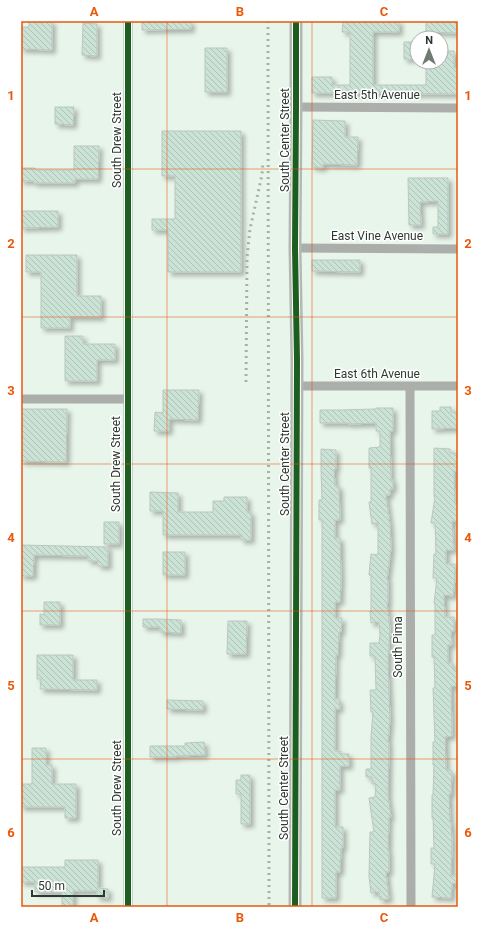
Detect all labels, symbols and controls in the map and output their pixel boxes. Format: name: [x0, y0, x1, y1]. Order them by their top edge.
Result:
text: A: [90, 4, 99, 19]
text: B: [236, 4, 244, 19]
text: C: [380, 4, 389, 19]
north arrow: [409, 30, 449, 70]
text: N: [425, 34, 433, 47]
text: 1: [7, 88, 15, 103]
street label: South Center Street: [278, 88, 292, 192]
street label: East 5th Avenue: [334, 88, 420, 102]
text: 1: [464, 88, 472, 103]
street label: South Drew Street: [110, 92, 124, 188]
street label: East Vine Avenue: [331, 229, 423, 243]
text: 2: [7, 236, 15, 251]
text: 2: [464, 236, 472, 251]
street label: East 6th Avenue: [334, 367, 420, 381]
text: 3: [7, 383, 15, 398]
text: 3: [464, 383, 472, 398]
street label: South Center Street: [278, 412, 292, 516]
street label: South Drew Street: [109, 416, 123, 512]
text: 4: [7, 530, 15, 545]
text: 4: [464, 530, 472, 545]
street label: South Pima: [391, 616, 405, 678]
text: 5: [7, 678, 15, 693]
text: 5: [464, 678, 472, 693]
street label: South Center Street: [277, 736, 291, 840]
street label: South Drew Street: [110, 740, 124, 836]
text: 6: [7, 825, 15, 840]
text: 6: [464, 825, 472, 840]
scale bar: [32, 872, 104, 898]
text: 50 m: [38, 879, 65, 893]
text: A: [90, 910, 99, 925]
text: B: [236, 910, 244, 925]
text: C: [380, 910, 389, 925]

